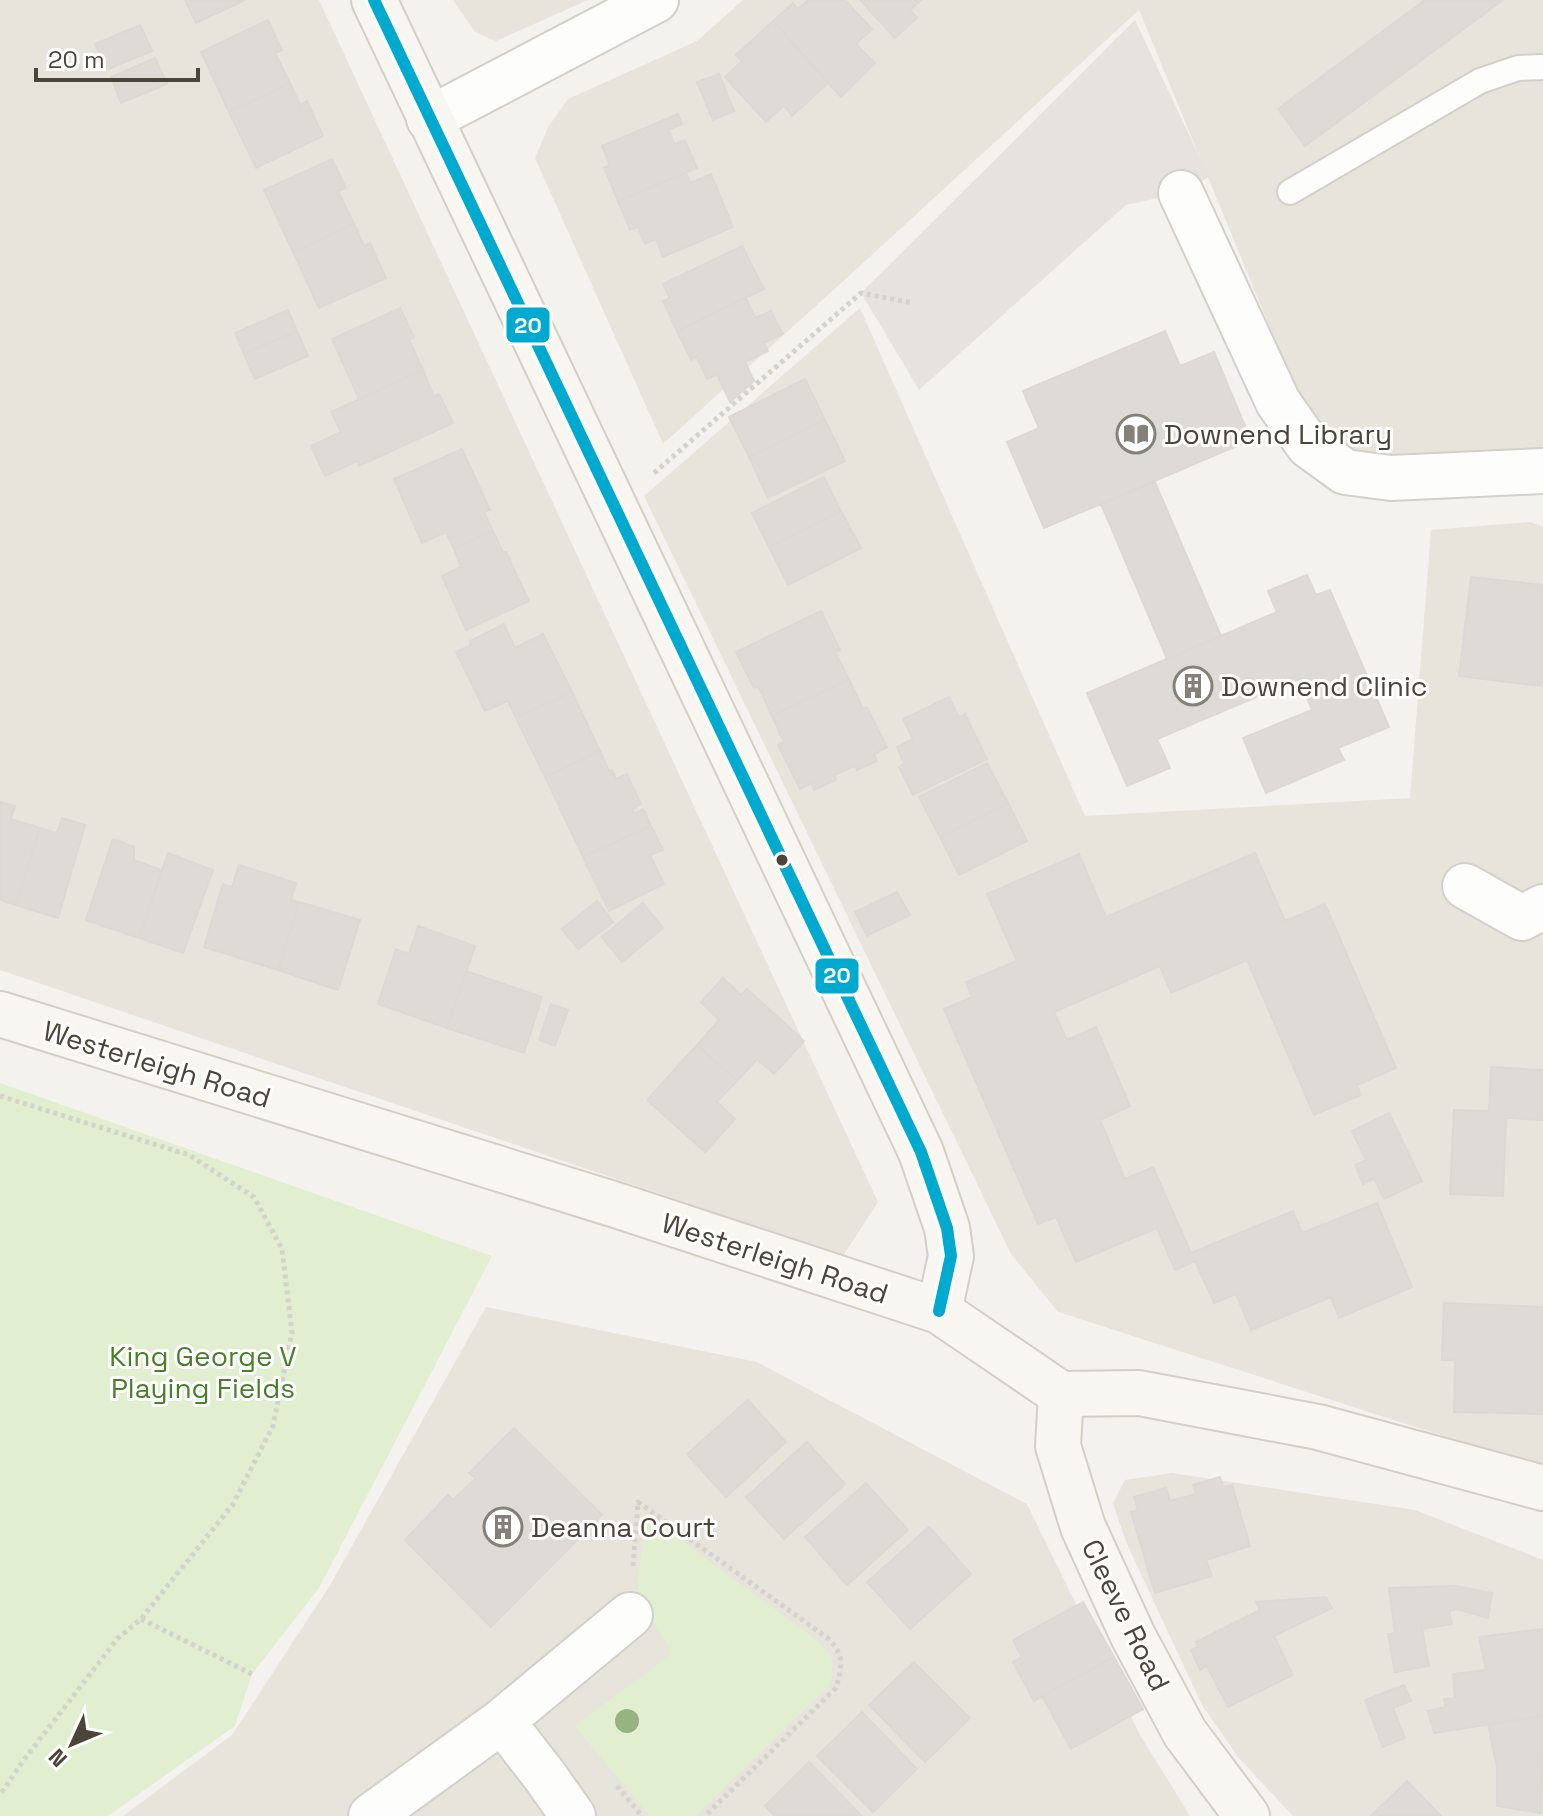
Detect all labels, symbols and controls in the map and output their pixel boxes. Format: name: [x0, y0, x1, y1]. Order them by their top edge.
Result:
scale bar: [36, 32, 198, 82]
text: 20 m: [48, 44, 105, 75]
line badge: 20: [505, 306, 551, 344]
text: 20: [514, 311, 542, 339]
library icon: Downend Library: [1115, 413, 1157, 455]
place label: Downend Library: [1164, 416, 1392, 452]
building icon: Downend Clinic: [1172, 665, 1214, 707]
place label: Downend Clinic: [1221, 668, 1428, 704]
unlabelled marker: [774, 852, 790, 868]
line badge: 20: [814, 957, 860, 995]
text: 20: [823, 961, 851, 989]
street label: Westerleigh Road: [39, 1012, 275, 1116]
street label: Westerleigh Road: [657, 1204, 893, 1312]
park label: King George V Playing Fields: [109, 1338, 297, 1406]
building icon: Deanna Court: [482, 1506, 524, 1548]
place label: Deanna Court: [531, 1509, 716, 1545]
street label: Cleeve Road: [1074, 1533, 1178, 1697]
north arrow: [32, 1704, 112, 1784]
text: N: [42, 1743, 73, 1773]

